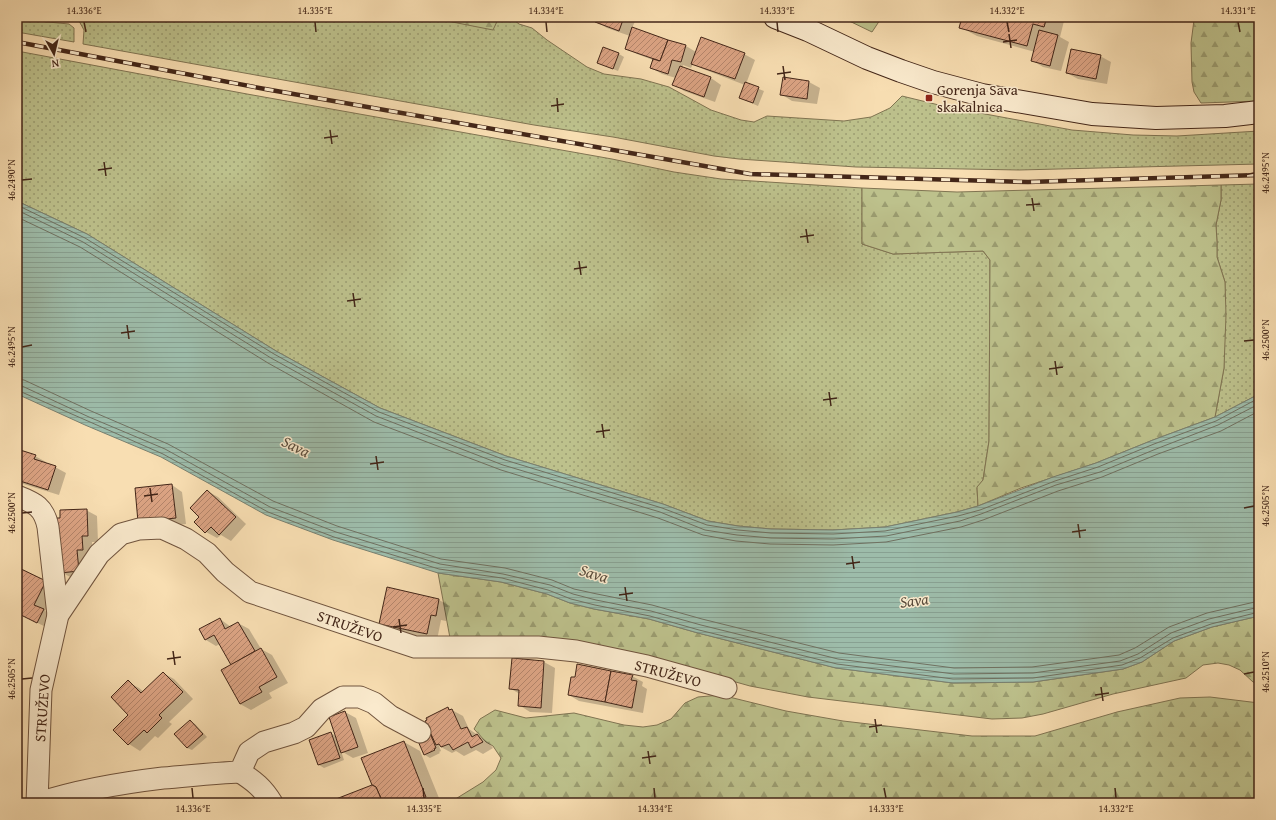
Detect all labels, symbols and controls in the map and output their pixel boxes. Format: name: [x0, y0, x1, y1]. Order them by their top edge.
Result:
text: 14.336°E: [66, 3, 102, 18]
text: 14.335°E: [297, 3, 333, 18]
text: 14.334°E: [528, 3, 564, 18]
text: 14.333°E: [759, 3, 795, 18]
text: 14.332°E: [989, 3, 1025, 18]
text: 14.331°E: [1220, 3, 1256, 18]
north arrow: [34, 34, 74, 74]
text: N: [50, 55, 60, 72]
place label: Gorenja Sava skakalnica: [937, 79, 1018, 117]
marker: Gorenja Sava skakalnica: [924, 93, 934, 103]
text: 46.2495°N: [1258, 152, 1273, 194]
text: 46.2490°N: [4, 159, 19, 201]
text: 46.2500°N: [1258, 319, 1273, 361]
text: 46.2495°N: [4, 326, 19, 368]
water label: Sava: [278, 429, 315, 463]
text: 46.2505°N: [1258, 485, 1273, 527]
text: 46.2500°N: [4, 492, 19, 534]
water label: Sava: [577, 557, 612, 589]
water label: Sava: [898, 586, 930, 614]
street label: STRUŽEVO: [314, 605, 386, 647]
text: 46.2510°N: [1258, 651, 1273, 693]
street label: STRUŽEVO: [632, 654, 704, 692]
text: 46.2505°N: [4, 658, 19, 700]
street label: STRUŽEVO: [29, 673, 55, 743]
text: 14.336°E: [175, 801, 211, 816]
text: 14.335°E: [406, 801, 442, 816]
text: 14.334°E: [637, 801, 673, 816]
text: 14.333°E: [868, 801, 904, 816]
text: 14.332°E: [1098, 801, 1134, 816]

